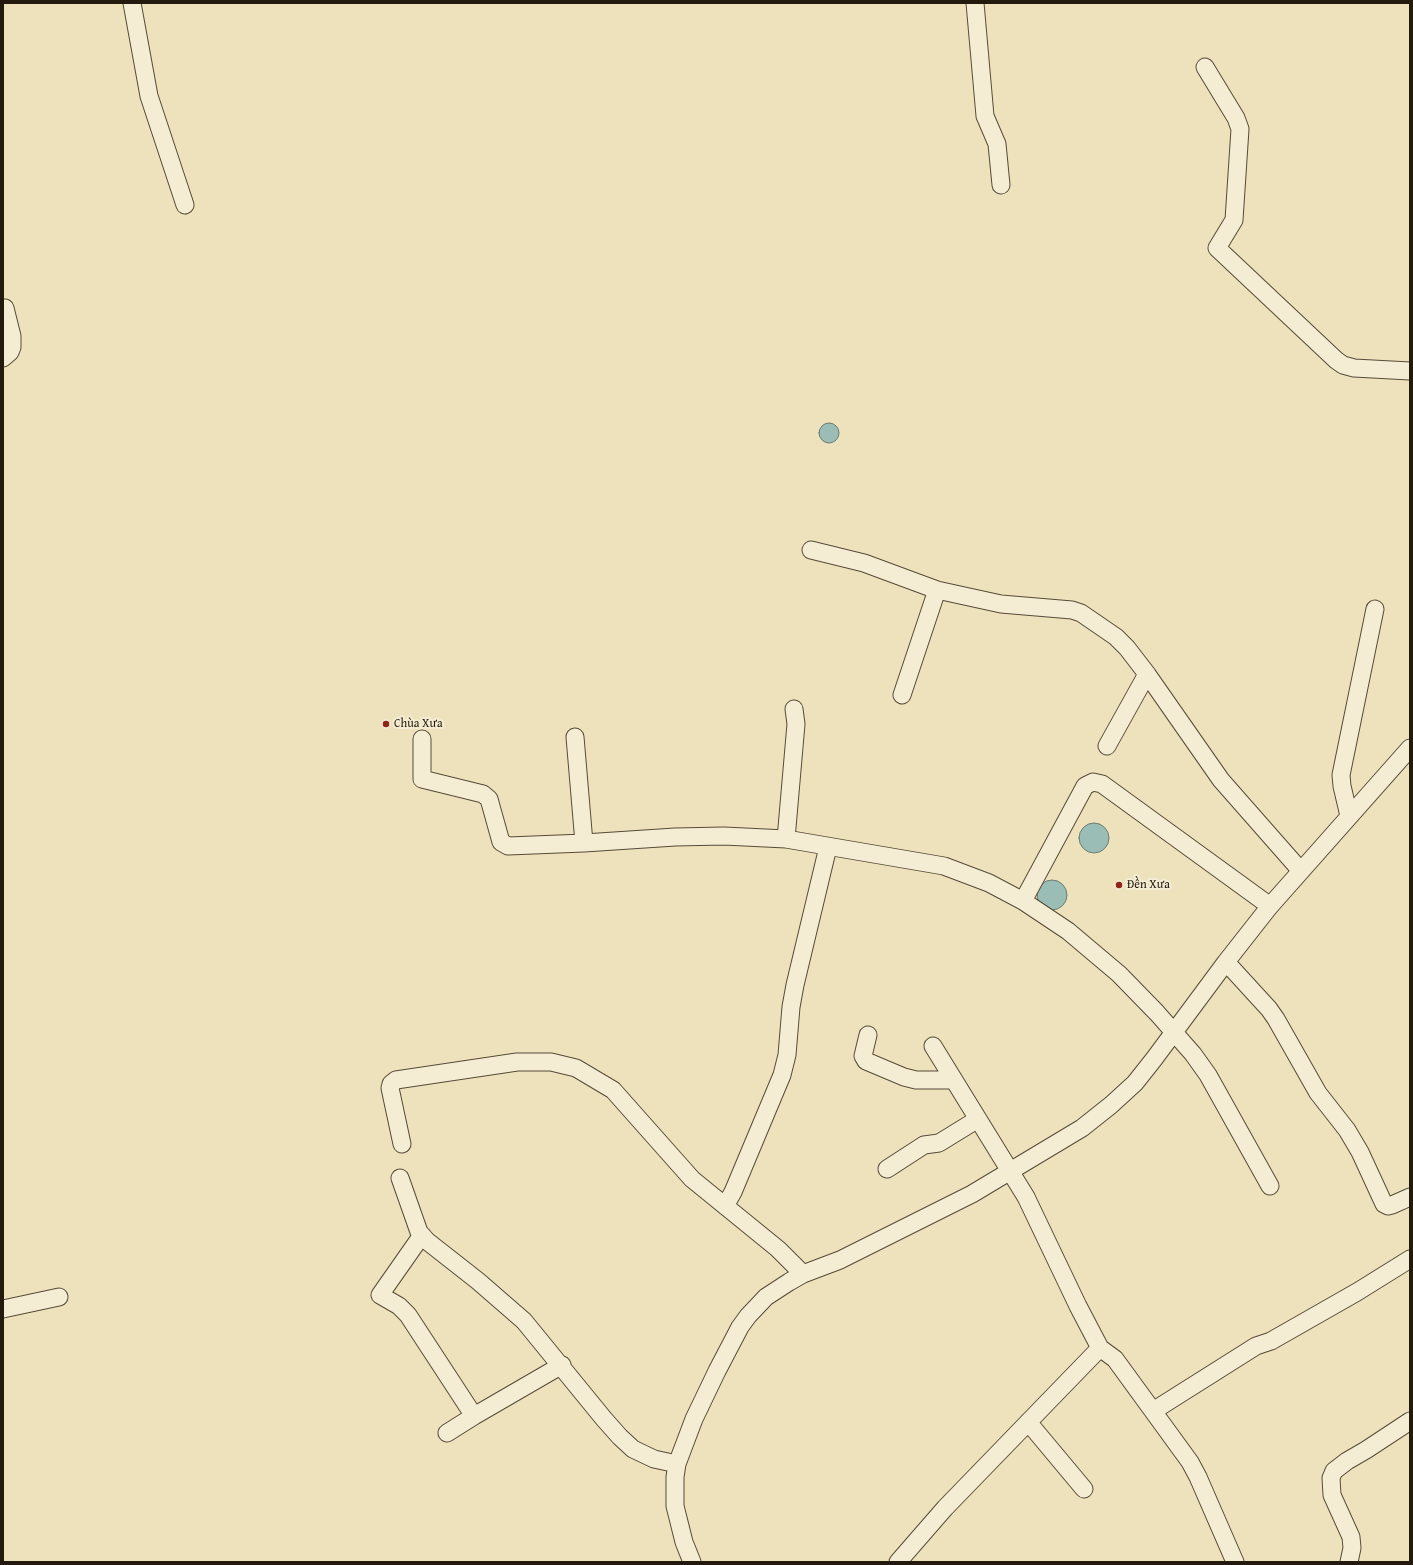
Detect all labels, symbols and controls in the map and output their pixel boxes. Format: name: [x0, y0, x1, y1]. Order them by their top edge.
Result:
place label: Chùa Xưa: [394, 717, 443, 731]
marker: Chùa Xưa: [381, 719, 391, 729]
place label: Đền Xưa: [1127, 878, 1170, 892]
marker: Đền Xưa: [1114, 880, 1124, 890]

